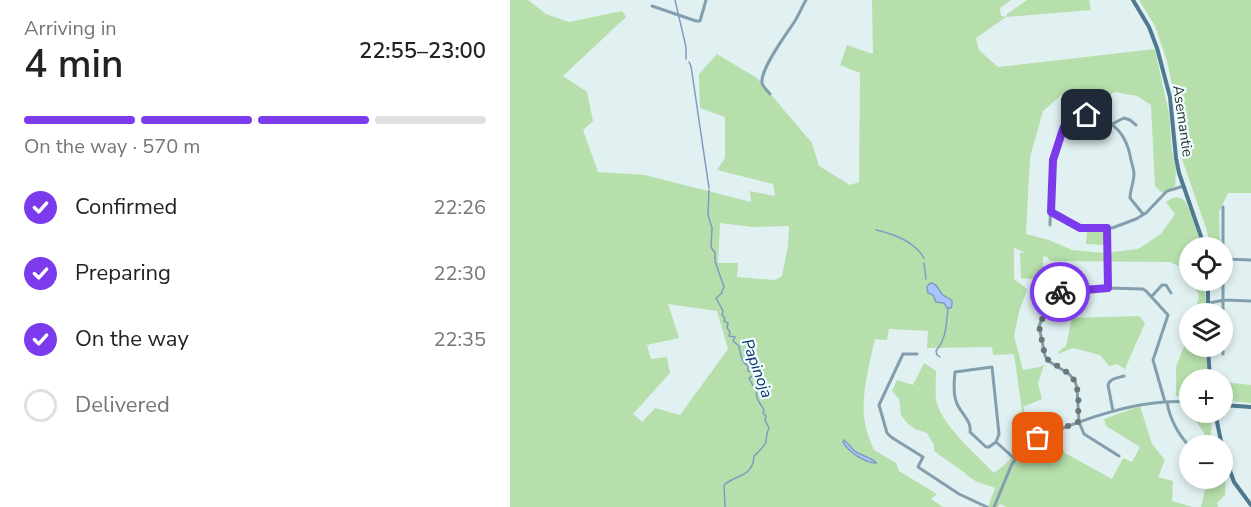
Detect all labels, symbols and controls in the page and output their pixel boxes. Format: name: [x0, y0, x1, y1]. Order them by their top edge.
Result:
text: Arriving in: [24, 15, 117, 42]
text: 22:55–23:00: [359, 36, 486, 66]
text: 4 min: [24, 38, 123, 91]
street label: Asemantie: [1168, 84, 1198, 158]
pin: [1061, 89, 1112, 140]
icon: home: [1070, 98, 1103, 131]
text: On the way · 570 m: [24, 133, 200, 160]
icon: check: [24, 191, 57, 224]
text: Confirmed: [75, 192, 177, 222]
text: 22:26: [433, 194, 486, 221]
map controls: [1179, 237, 1233, 489]
button: locate: [1179, 237, 1233, 291]
icon: check: [24, 257, 57, 290]
text: Preparing: [75, 258, 171, 288]
text: 22:30: [433, 260, 486, 287]
courier: [1030, 262, 1090, 322]
icon: bike: [1044, 276, 1077, 309]
button: layers: [1179, 303, 1233, 357]
icon: check: [24, 323, 57, 356]
text: On the way: [75, 324, 189, 354]
text: 22:35: [433, 326, 486, 353]
water label: Papinoja: [736, 336, 778, 401]
button: +: [1179, 369, 1233, 423]
text: Delivered: [75, 390, 170, 420]
pin: [1012, 412, 1063, 463]
icon: bag: [1021, 421, 1054, 454]
button: −: [1179, 435, 1233, 489]

